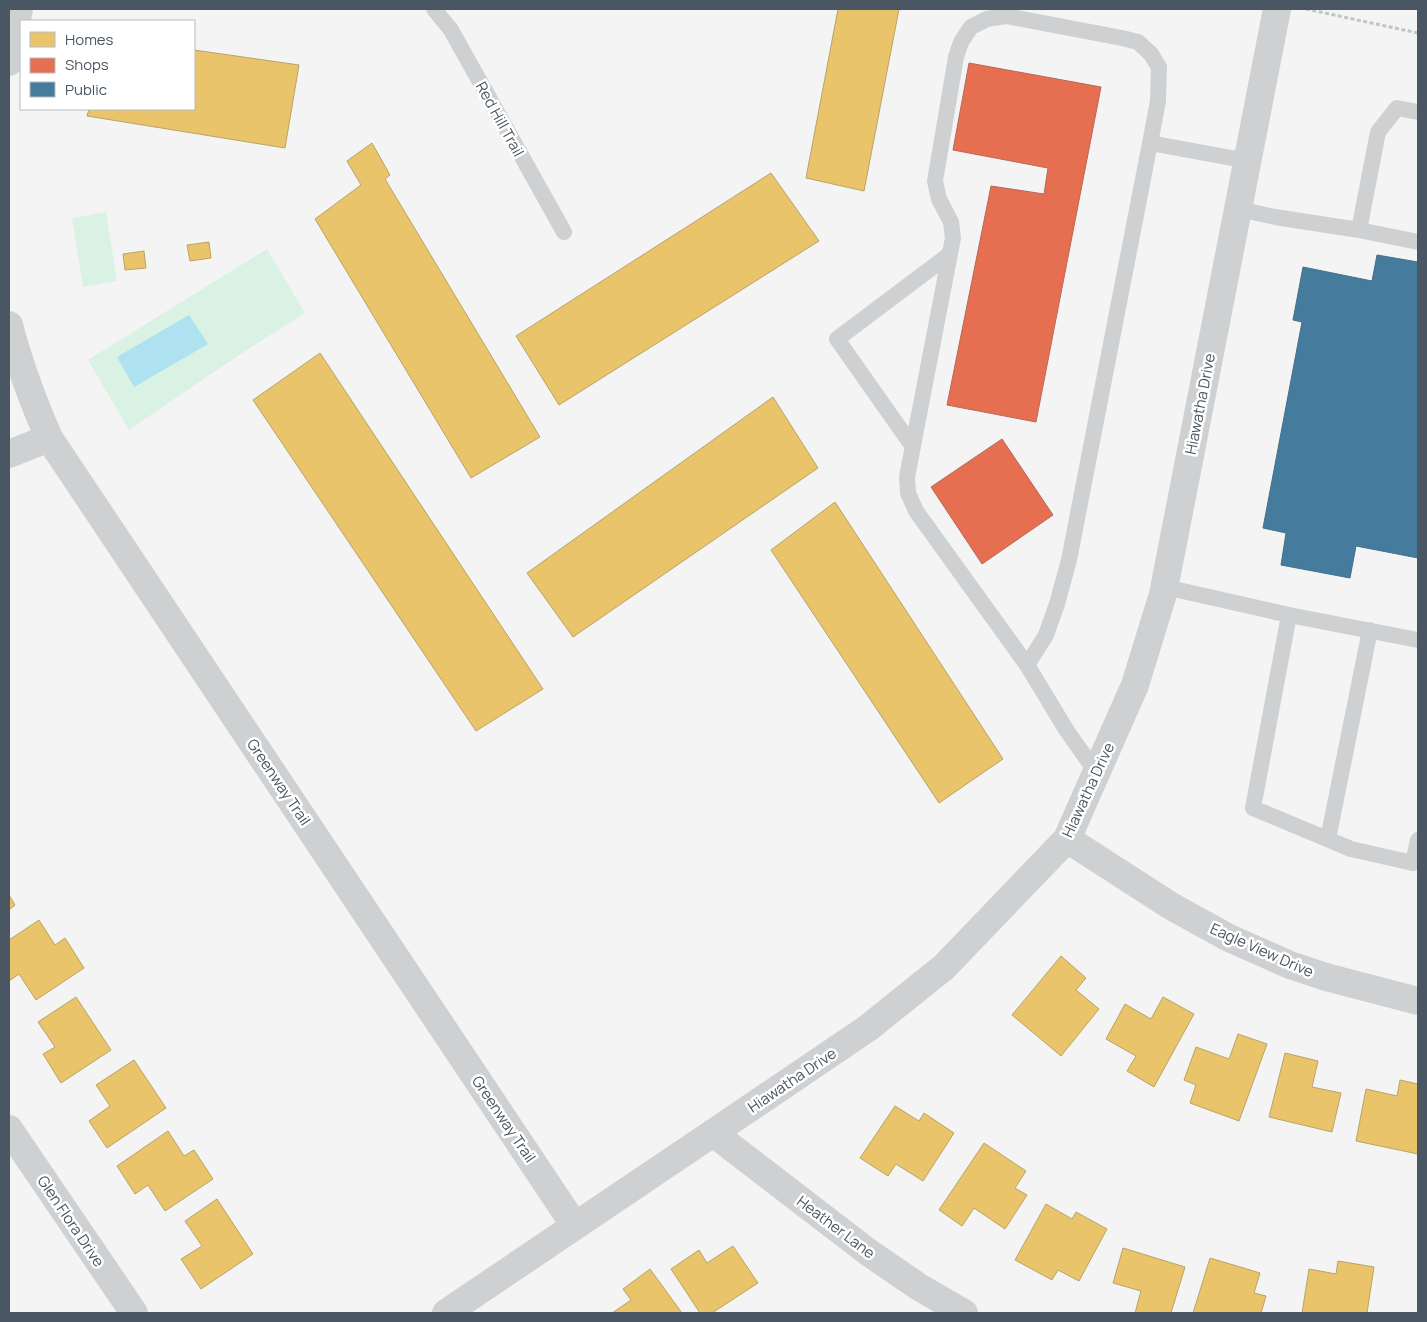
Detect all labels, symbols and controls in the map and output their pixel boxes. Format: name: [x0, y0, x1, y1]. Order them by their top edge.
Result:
legend: [20, 20, 195, 110]
text: Homes: [65, 29, 114, 50]
text: Shops: [65, 54, 109, 75]
street label: Red Hill Trail: [471, 78, 529, 160]
text: Public: [65, 79, 107, 100]
street label: Hiawatha Drive: [1180, 351, 1220, 456]
street label: Greenway Trail: [242, 734, 316, 830]
street label: Hiawatha Drive: [1057, 739, 1119, 841]
street label: Eagle View Drive: [1207, 918, 1317, 982]
street label: Hiawatha Drive: [744, 1043, 841, 1117]
street label: Greenway Trail: [467, 1071, 541, 1167]
street label: Glen Flora Drive: [33, 1171, 109, 1271]
street label: Heather Lane: [793, 1191, 880, 1263]

